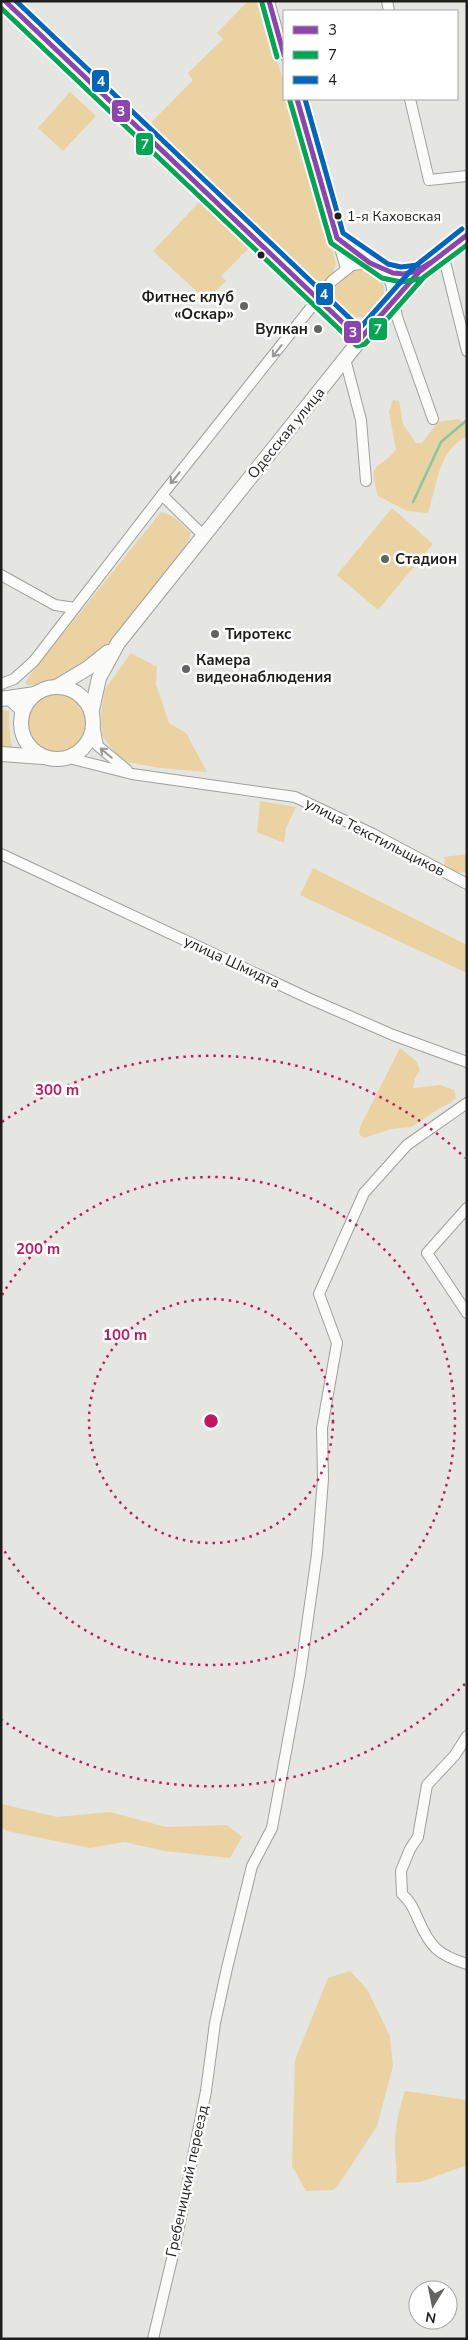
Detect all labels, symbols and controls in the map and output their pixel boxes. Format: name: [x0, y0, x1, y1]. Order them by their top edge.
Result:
legend: [283, 10, 458, 100]
text: 3: [328, 20, 337, 40]
text: 7: [328, 45, 337, 65]
line badge: 4: [91, 69, 110, 93]
text: 4: [328, 70, 337, 90]
text: 4: [97, 72, 106, 91]
line badge: 3: [111, 99, 131, 123]
text: 3: [117, 102, 125, 121]
line badge: 7: [135, 132, 154, 156]
text: 7: [141, 135, 149, 154]
place label: 1-я Каховская: [347, 207, 441, 226]
marker: 1-я Каховская: [333, 211, 343, 221]
unlabelled marker: [256, 250, 266, 260]
line badge: 4: [315, 282, 334, 306]
text: 4: [320, 285, 329, 304]
place label: Фитнес клуб «Оскар»: [141, 287, 234, 324]
marker: Фитнес клуб «Оскар»: [238, 300, 250, 312]
line badge: 7: [368, 317, 388, 341]
place label: Вулкан: [255, 319, 308, 339]
line badge: 3: [343, 320, 362, 344]
text: 7: [374, 320, 382, 339]
marker: Вулкан: [312, 323, 324, 335]
text: 3: [349, 323, 357, 342]
one-way arrow: [271, 344, 282, 357]
street label: Одесская улица: [243, 383, 329, 483]
one-way arrow: [169, 471, 180, 484]
place label: Стадион: [395, 549, 457, 569]
marker: Стадион: [379, 553, 391, 565]
place label: Тиротекс: [225, 624, 291, 644]
marker: Тиротекс: [209, 628, 221, 640]
place label: Камера видеонаблюдения: [196, 650, 332, 687]
marker: Камера видеонаблюдения: [180, 663, 192, 675]
one-way arrow: [100, 748, 113, 759]
street label: улица Текстильщиков: [302, 793, 448, 881]
street label: улица Шмидта: [181, 931, 283, 993]
text: 300 m: [35, 1080, 79, 1100]
text: 200 m: [16, 1239, 60, 1259]
text: 100 m: [103, 1325, 147, 1345]
centre of rings: [202, 1412, 220, 1430]
street label: Гребеницкий переезд: [161, 2103, 213, 2259]
north arrow: [408, 2280, 458, 2330]
text: N: [424, 2307, 438, 2328]

